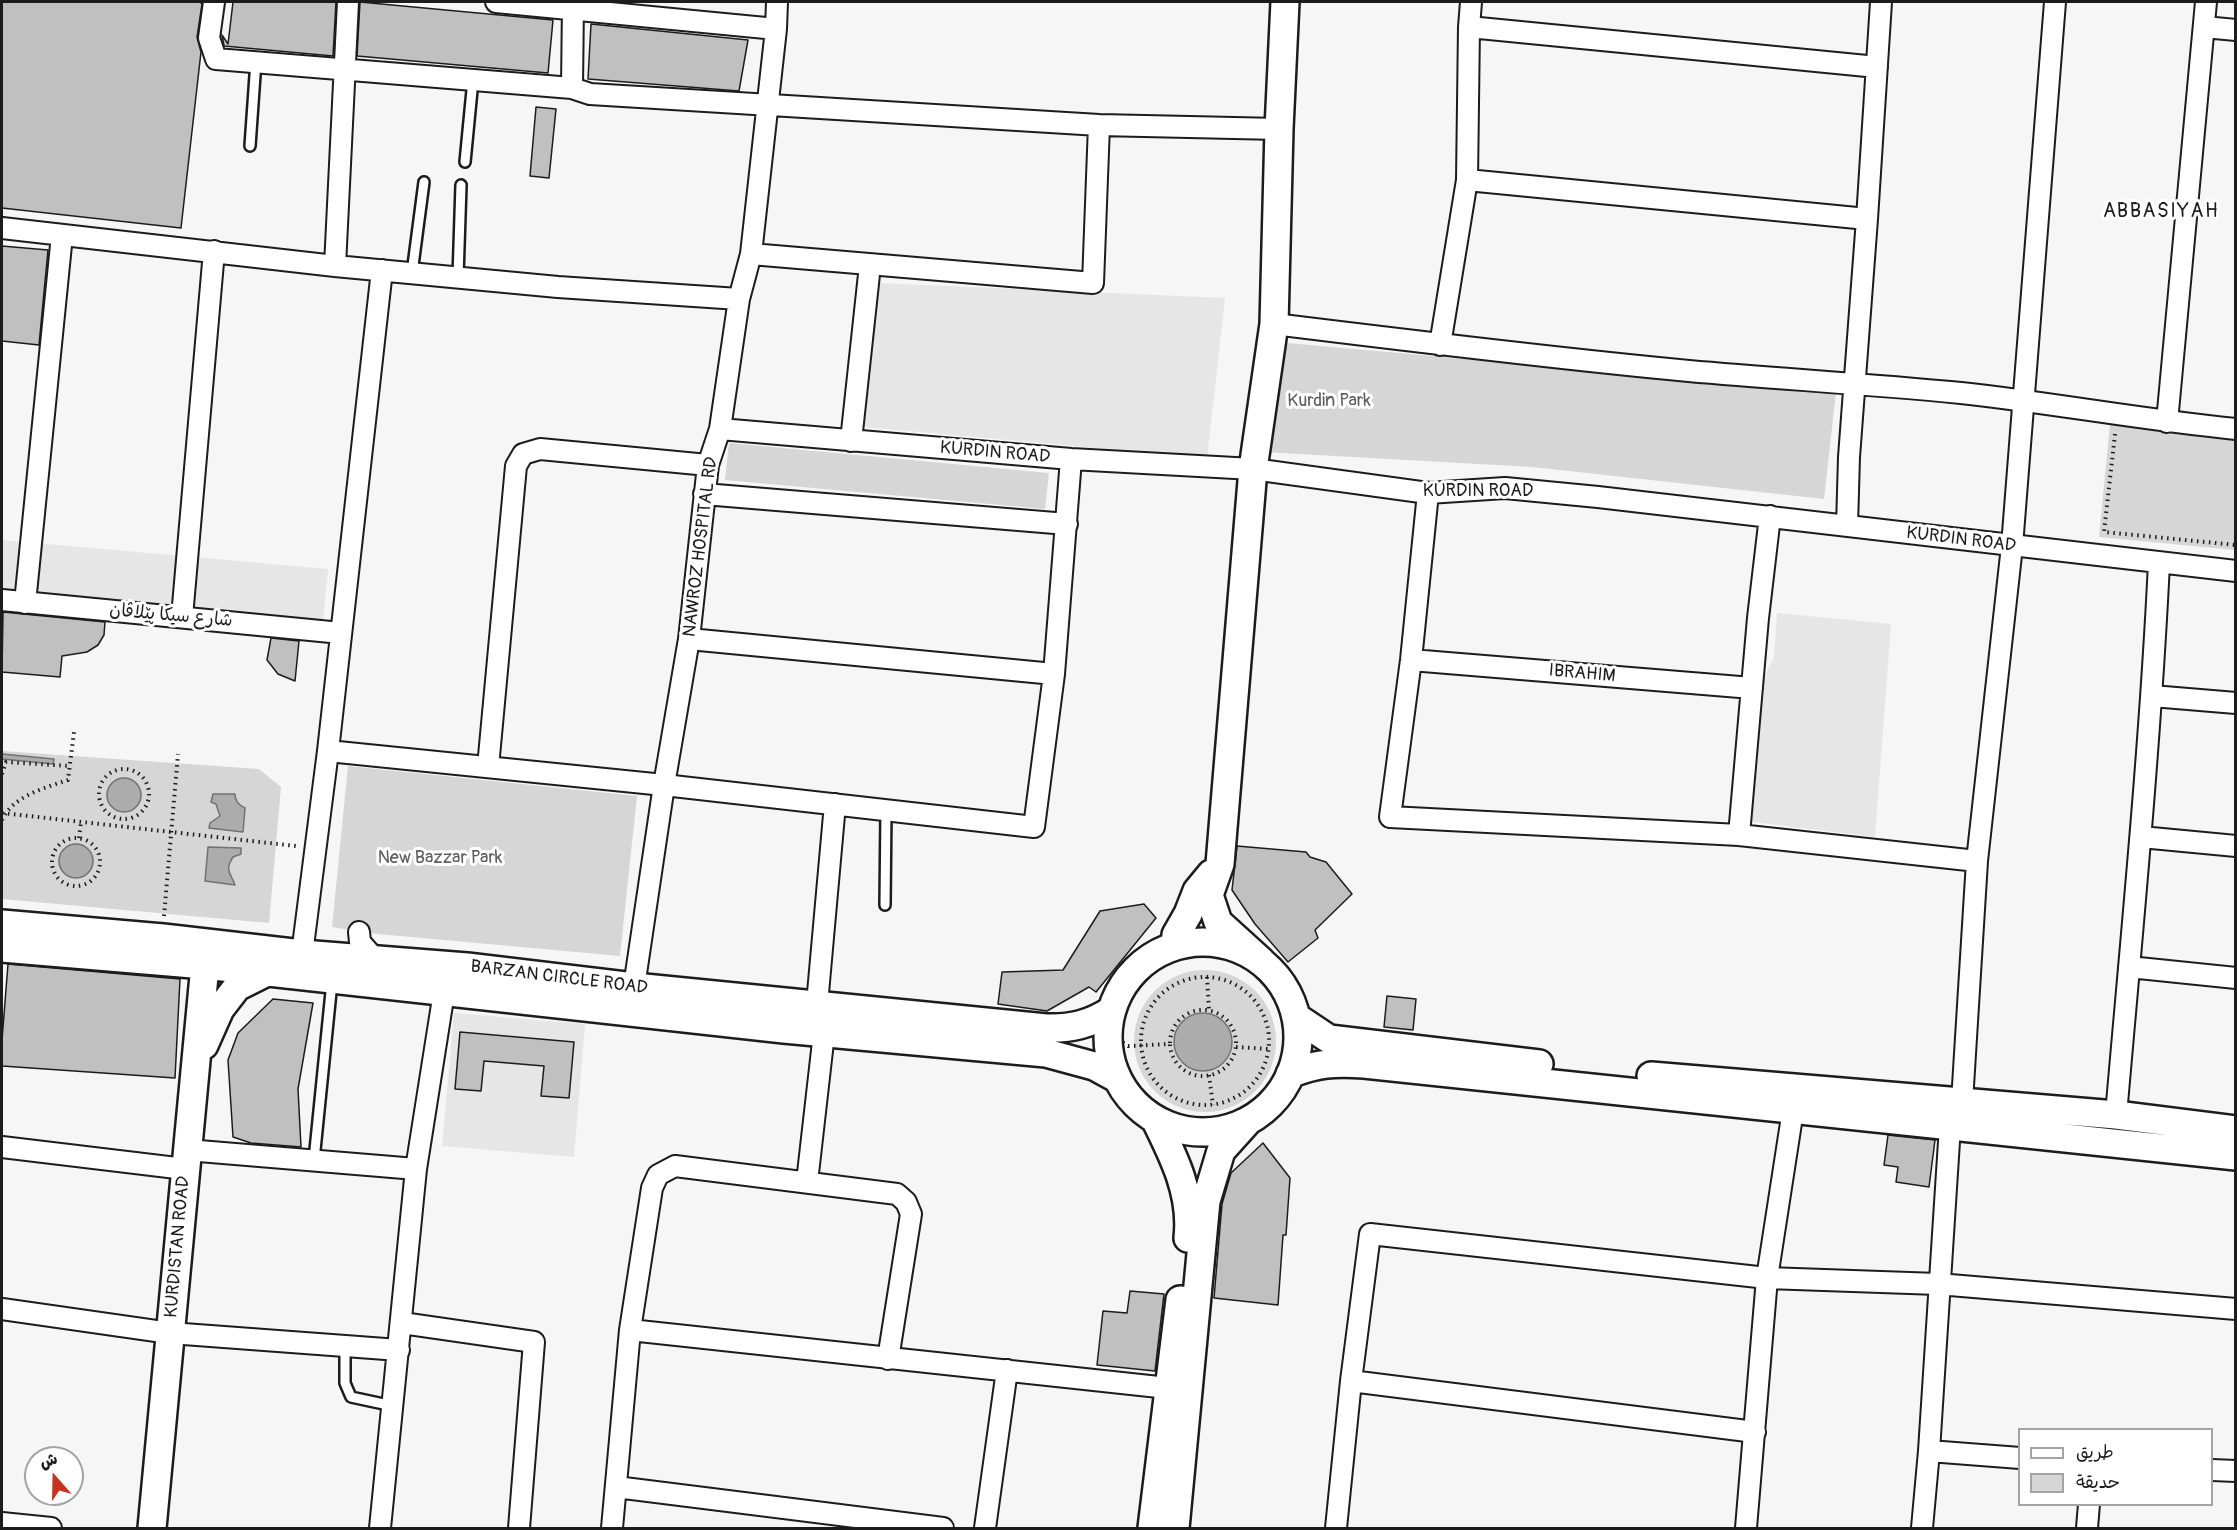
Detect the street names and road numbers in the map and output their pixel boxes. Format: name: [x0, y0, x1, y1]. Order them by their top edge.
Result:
street label: KURDIN ROAD: [939, 437, 1051, 469]
street label: NAWROZ HOSPITAL RD: [679, 456, 723, 638]
street label: KURDIN ROAD: [1423, 480, 1533, 502]
street label: KURDIN ROAD: [1905, 523, 2017, 557]
street label: شارع سيكا پێلاڤان: [108, 600, 234, 632]
street label: IBRAHIM: [1548, 660, 1616, 688]
street label: BARZAN CIRCLE ROAD: [469, 956, 649, 1000]
street label: KURDISTAN ROAD: [161, 1175, 195, 1319]

